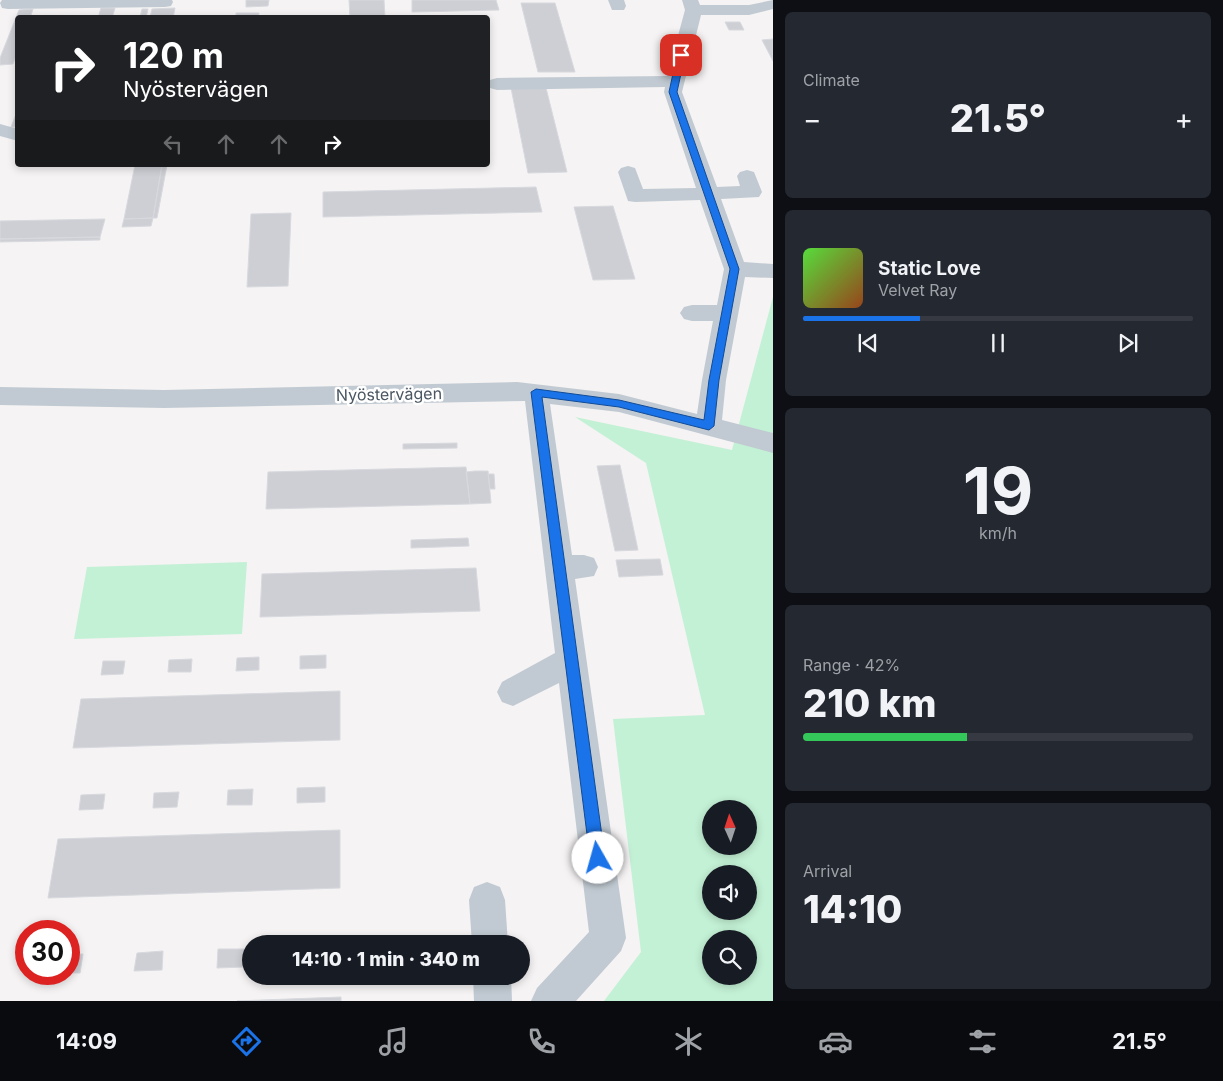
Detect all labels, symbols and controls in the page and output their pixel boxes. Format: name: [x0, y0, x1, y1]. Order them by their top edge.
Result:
text: 120 m: [123, 34, 224, 76]
pin: [660, 34, 702, 76]
icon: right: [40, 35, 105, 100]
icon: arrive: [667, 41, 695, 69]
text: Climate: [803, 70, 860, 90]
text: Nyöstervägen: [123, 76, 269, 102]
text: 21.5°: [950, 95, 1046, 141]
text: −: [803, 102, 822, 136]
text: +: [1174, 102, 1193, 136]
icon: left: [159, 130, 187, 158]
icon: ahead: [212, 130, 240, 158]
icon: ahead: [265, 130, 293, 158]
icon: right: [318, 130, 346, 158]
text: Static Love: [878, 257, 981, 280]
text: Velvet Ray: [878, 280, 957, 300]
icon: previous: [854, 329, 882, 357]
icon: pause: [984, 329, 1012, 357]
icon: next: [1114, 329, 1142, 357]
street label: Nyöstervägen: [336, 383, 442, 405]
text: 19: [963, 451, 1033, 530]
text: km/h: [979, 523, 1017, 543]
text: Range · 42%: [803, 655, 900, 675]
text: 210 km: [803, 680, 936, 726]
north arrow: [702, 800, 758, 855]
map controls: [702, 800, 757, 985]
position arrow: [571, 831, 623, 883]
text: Arrival: [803, 861, 852, 881]
button: sound: [702, 865, 757, 920]
text: 14:10: [803, 886, 902, 932]
speed limit sign: 30: [15, 920, 80, 985]
button: search: [702, 930, 757, 985]
text: 14:10 · 1 min · 340 m: [292, 948, 480, 971]
icon: directions: [229, 1024, 264, 1059]
icon: music: [376, 1024, 411, 1059]
icon: phone: [524, 1024, 559, 1059]
icon: climate: [671, 1024, 706, 1059]
icon: car: [818, 1024, 853, 1059]
icon: filters: [965, 1024, 1000, 1059]
text: 14:09: [56, 1028, 117, 1054]
text: 21.5°: [1112, 1028, 1167, 1054]

